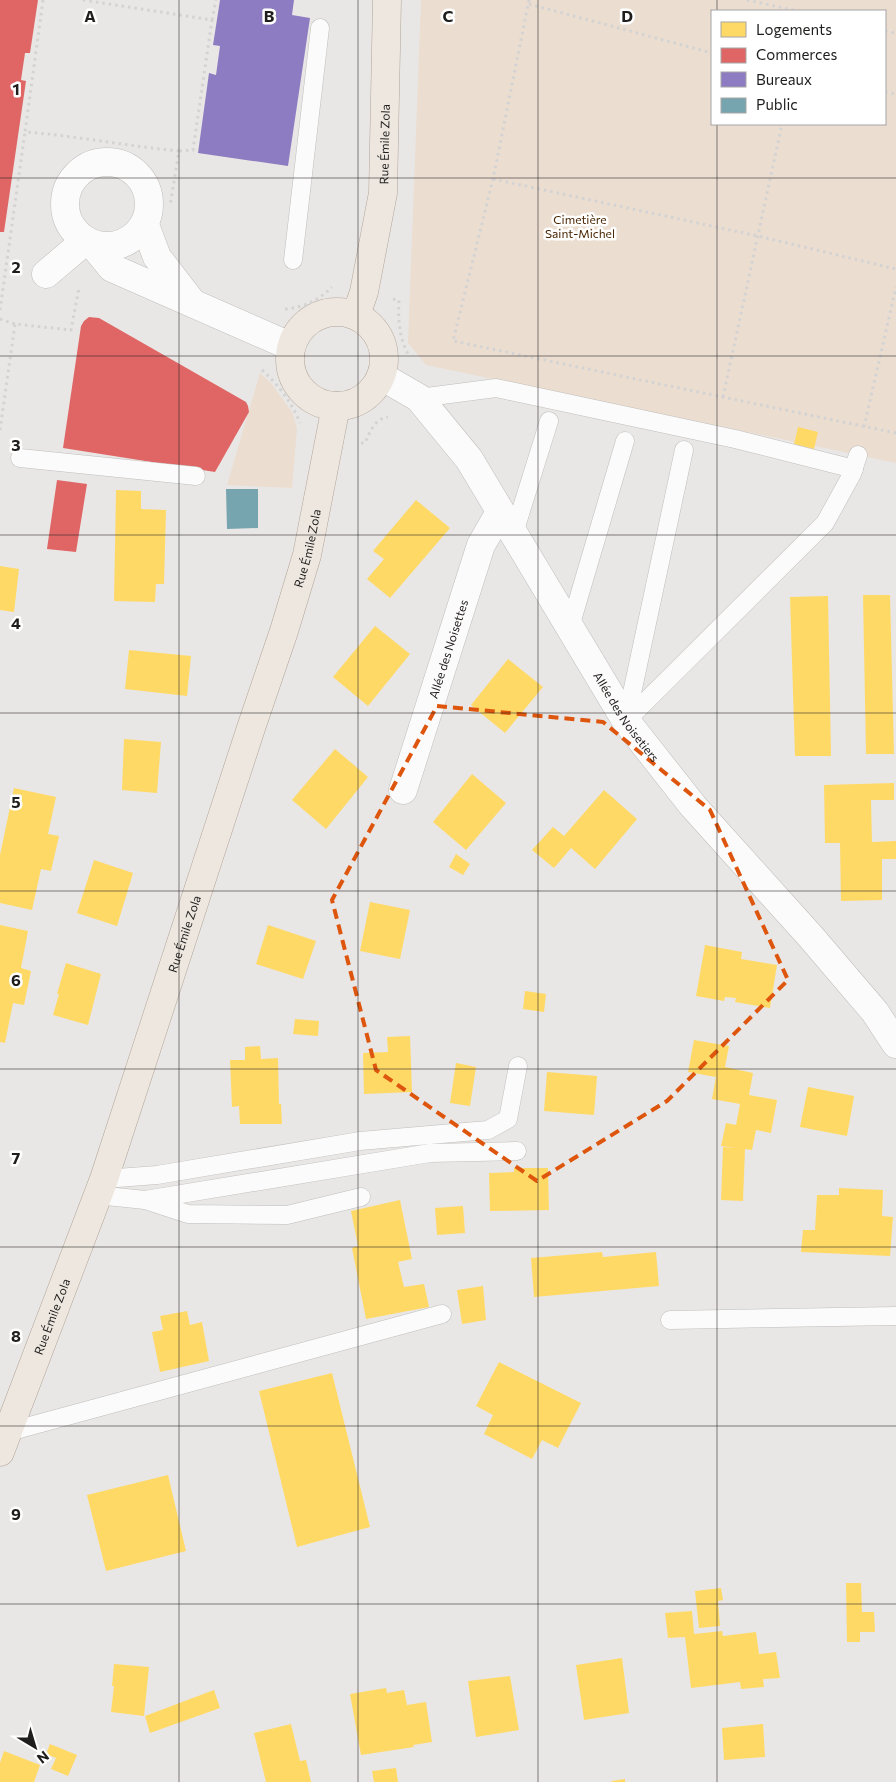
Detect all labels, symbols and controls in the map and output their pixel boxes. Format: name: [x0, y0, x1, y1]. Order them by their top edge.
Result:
text: A: [84, 6, 96, 25]
text: B: [264, 6, 275, 25]
text: C: [443, 6, 454, 25]
text: D: [621, 6, 633, 25]
legend: [711, 10, 886, 125]
text: Logements: [756, 20, 832, 38]
text: Commerces: [756, 45, 837, 63]
text: Bureaux: [756, 70, 812, 88]
text: 1: [12, 79, 20, 98]
text: Public: [756, 95, 798, 113]
street label: Rue Émile Zola: [376, 104, 392, 184]
park label: Cimetière Saint-Michel: [545, 212, 615, 240]
text: 2: [11, 257, 21, 276]
text: 3: [11, 435, 21, 454]
street label: Rue Émile Zola: [291, 508, 323, 589]
street label: Allée des Noisettes: [426, 598, 470, 700]
text: 4: [11, 613, 21, 632]
street label: Allée des Noisetiers: [591, 669, 662, 764]
text: 5: [11, 792, 21, 811]
street label: Rue Émile Zola: [165, 893, 203, 974]
text: 6: [11, 970, 21, 989]
text: 7: [12, 1148, 21, 1167]
street label: Rue Émile Zola: [31, 1276, 72, 1357]
text: 8: [11, 1326, 21, 1345]
text: 9: [11, 1504, 21, 1523]
north arrow: [10, 1722, 60, 1772]
text: N: [34, 1748, 53, 1768]

